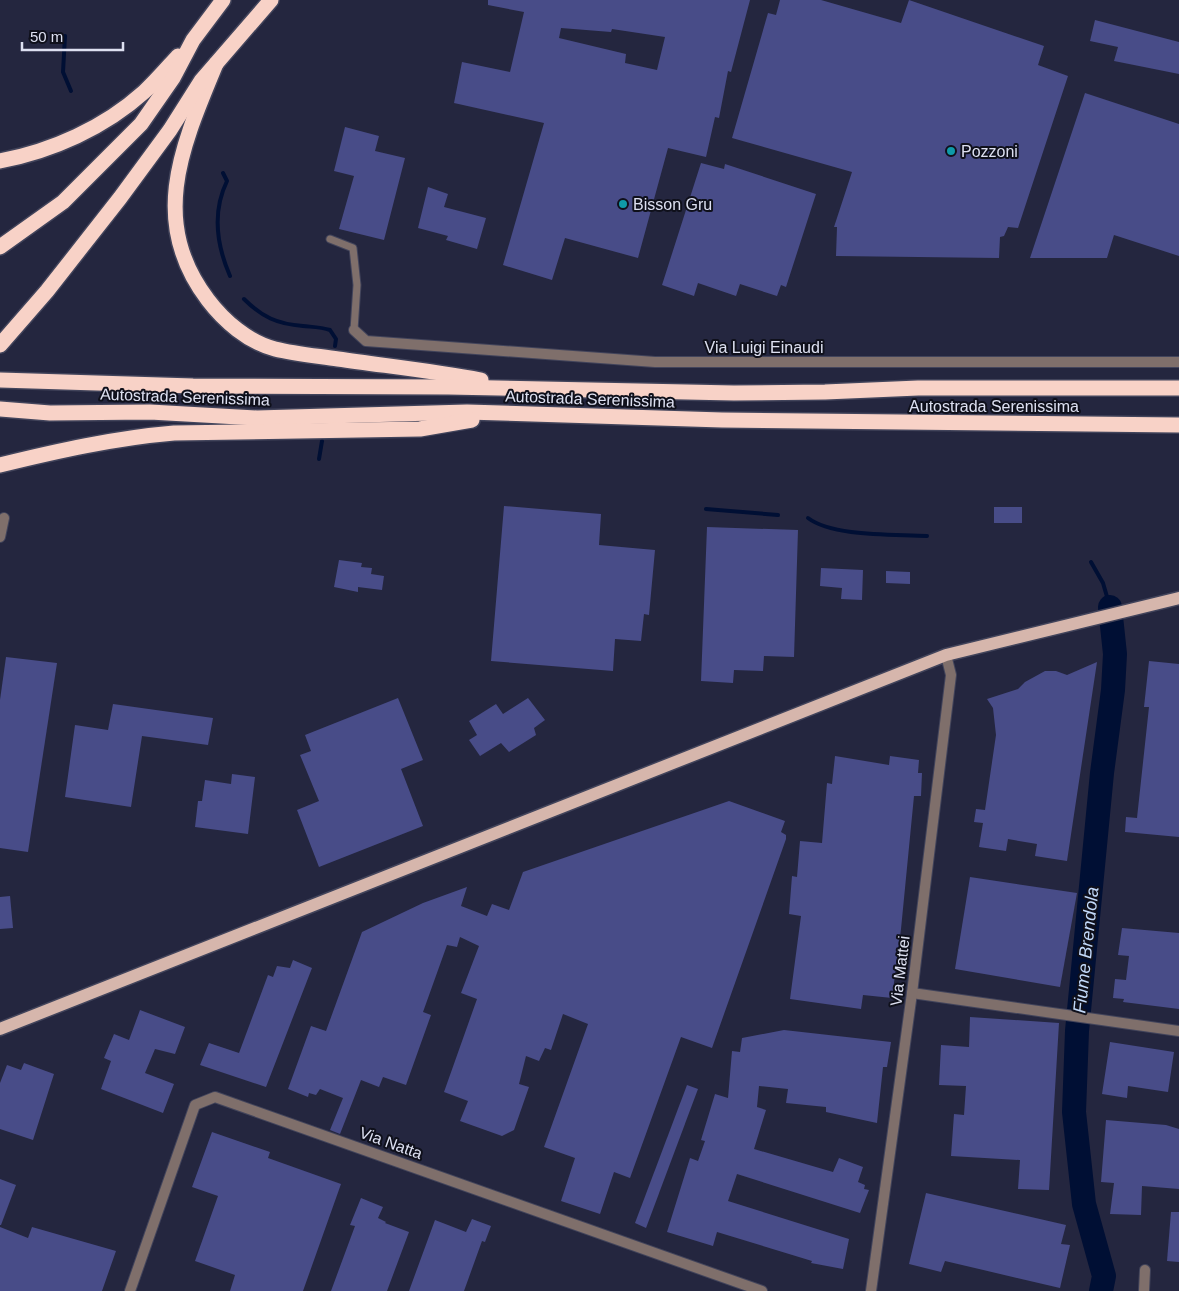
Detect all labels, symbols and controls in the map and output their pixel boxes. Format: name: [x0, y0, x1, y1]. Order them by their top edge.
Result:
scale bar: [22, 20, 124, 52]
text: 50 m: [30, 28, 63, 45]
place label: Pozzoni: [961, 143, 1018, 160]
marker: Pozzoni: [945, 145, 957, 157]
place label: Bisson Gru: [633, 196, 712, 213]
marker: Bisson Gru: [617, 198, 629, 210]
street label: Via Luigi Einaudi: [705, 339, 823, 356]
street label: Autostrada Serenissima: [100, 386, 270, 408]
street label: Autostrada Serenissima: [505, 388, 675, 410]
street label: Autostrada Serenissima: [909, 398, 1079, 415]
water label: Fiume Brendola: [1069, 886, 1103, 1014]
street label: Via Mattei: [887, 935, 913, 1007]
street label: Via Natta: [357, 1124, 425, 1162]

